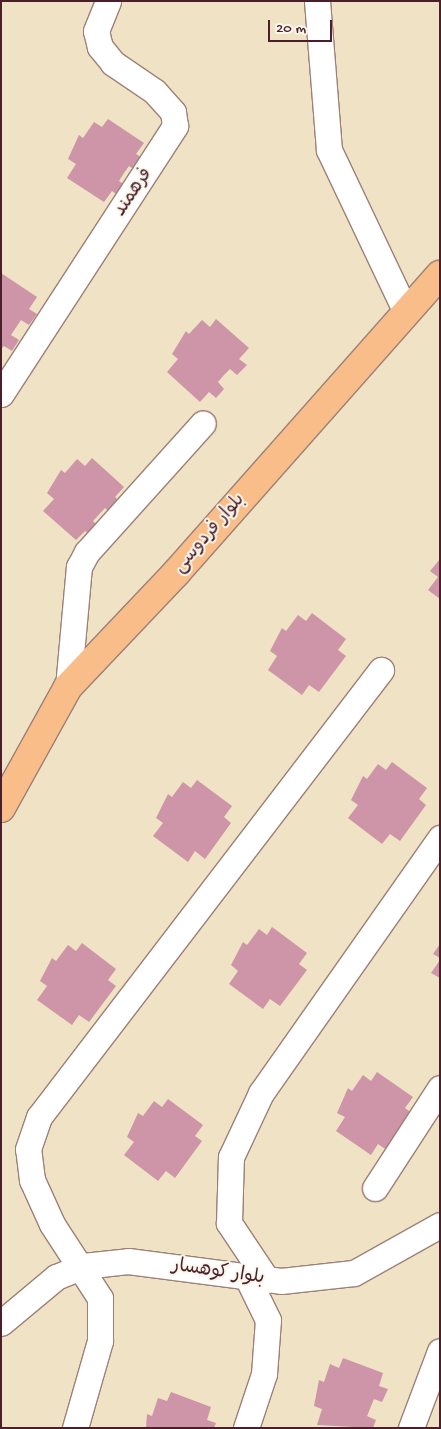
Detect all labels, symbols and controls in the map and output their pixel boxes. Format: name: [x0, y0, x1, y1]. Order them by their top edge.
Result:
scale bar: [271, 10, 335, 42]
text: 20 m: [276, 20, 306, 38]
street label: فرهمند: [110, 164, 158, 222]
street label: بلوار فردوسی: [169, 489, 251, 579]
street label: بلوار کوهسار: [170, 1255, 266, 1291]

